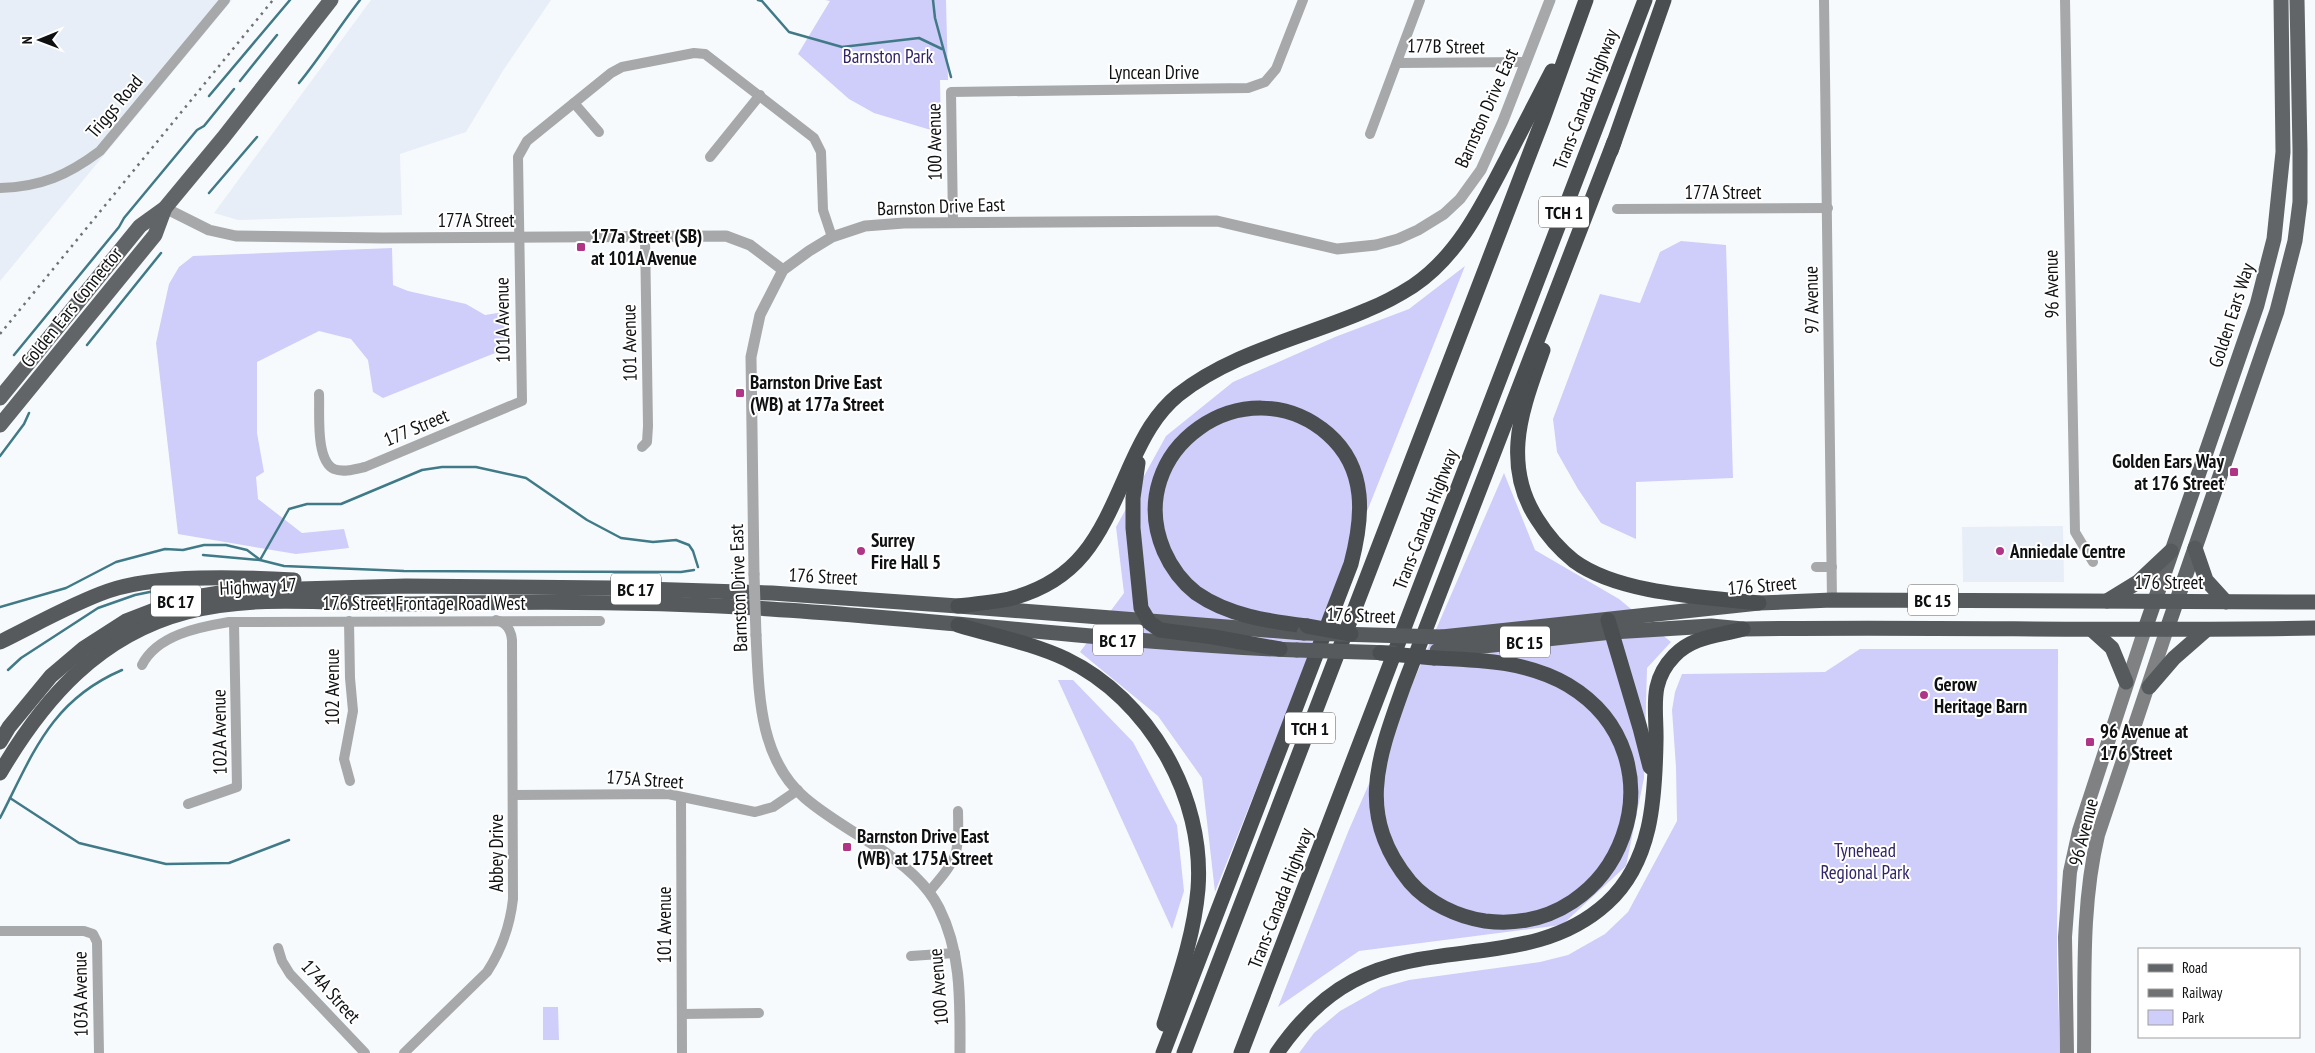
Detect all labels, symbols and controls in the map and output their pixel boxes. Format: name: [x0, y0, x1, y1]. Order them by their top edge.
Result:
north arrow: [15, 15, 65, 65]
street label: Trans-Canada Highway: [1547, 25, 1623, 173]
street label: 177B Street: [1407, 33, 1486, 59]
text: N: [18, 36, 36, 44]
park label: Barnston Park: [843, 44, 934, 68]
street label: Barnston Drive East: [1449, 44, 1523, 171]
street label: Lyncean Drive: [1109, 60, 1199, 84]
street label: Triggs Road: [81, 69, 147, 143]
street label: 100 Avenue: [921, 103, 947, 181]
street label: 177A Street: [1684, 180, 1762, 204]
street label: Barnston Drive East: [877, 192, 1006, 220]
road number: TCH 1: [1539, 196, 1589, 228]
street label: 177A Street: [437, 208, 515, 232]
place label: 177a Street (SB) at 101A Avenue: [591, 224, 702, 270]
street label: Golden Ears Connector: [15, 241, 127, 372]
marker: 177a Street (SB) at 101A Avenue: [575, 241, 587, 253]
street label: 96 Avenue: [2038, 249, 2064, 319]
street label: Golden Ears Way: [2203, 259, 2259, 370]
street label: 97 Avenue: [1798, 266, 1824, 334]
street label: 101A Avenue: [489, 277, 515, 363]
street label: 101 Avenue: [616, 304, 642, 382]
place label: Barnston Drive East (WB) at 177a Street: [750, 370, 884, 416]
marker: Barnston Drive East (WB) at 177a Street: [734, 387, 746, 399]
street label: 177 Street: [380, 402, 453, 451]
street label: Trans-Canada Highway: [1387, 445, 1463, 593]
place label: Golden Ears Way at 176 Street: [2112, 449, 2224, 495]
marker: Golden Ears Way at 176 Street: [2228, 466, 2240, 478]
street label: Barnston Drive East: [724, 523, 752, 652]
place label: Surrey Fire Hall 5: [871, 528, 941, 574]
place label: Anniedale Centre: [2009, 539, 2126, 563]
marker: Surrey Fire Hall 5: [855, 545, 867, 557]
marker: Anniedale Centre: [1994, 545, 2006, 557]
street label: 176 Street: [788, 562, 859, 590]
street label: 176 Street: [1727, 570, 1798, 600]
street label: 176 Street: [2134, 570, 2204, 594]
street label: Highway 17: [219, 572, 297, 600]
road number: BC 17: [611, 574, 661, 604]
road number: BC 15: [1908, 584, 1958, 616]
road number: BC 17: [151, 586, 201, 616]
street label: 176 Street Frontage Road West: [322, 591, 526, 615]
street label: 176 Street: [1326, 602, 1397, 628]
road number: BC 17: [1093, 624, 1143, 656]
road number: BC 15: [1500, 626, 1550, 658]
street label: 102 Avenue: [320, 648, 344, 726]
place label: Gerow Heritage Barn: [1934, 672, 2027, 718]
street label: 102A Avenue: [206, 689, 232, 775]
marker: Gerow Heritage Barn: [1918, 689, 1930, 701]
road number: TCH 1: [1285, 712, 1335, 744]
place label: 96 Avenue at 176 Street: [2100, 719, 2188, 765]
marker: 96 Avenue at 176 Street: [2084, 736, 2096, 748]
street label: 175A Street: [606, 764, 685, 794]
street label: 96 Avenue: [2063, 796, 2103, 868]
street label: Abbey Drive: [484, 814, 508, 892]
place label: Barnston Drive East (WB) at 175A Street: [857, 824, 993, 870]
street label: Trans-Canada Highway: [1242, 824, 1318, 972]
park label: Tynehead Regional Park: [1820, 838, 1910, 884]
marker: Barnston Drive East (WB) at 175A Street: [841, 841, 853, 853]
street label: 101 Avenue: [652, 886, 676, 964]
street label: 100 Avenue: [923, 947, 953, 1027]
legend: [2138, 948, 2300, 1038]
street label: 103A Avenue: [67, 951, 93, 1037]
street label: 174A Street: [296, 954, 366, 1028]
text: Road: [2182, 958, 2208, 977]
text: Railway: [2182, 983, 2223, 1002]
text: Park: [2182, 1008, 2204, 1027]

